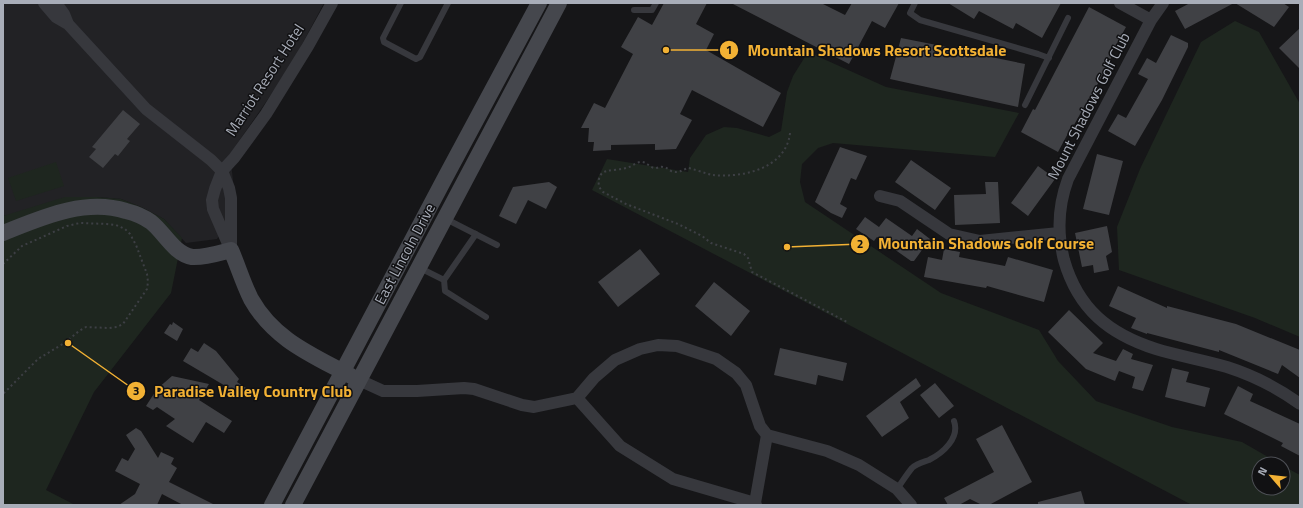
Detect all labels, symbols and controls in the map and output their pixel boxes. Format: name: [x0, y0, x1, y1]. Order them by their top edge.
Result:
street label: Marriot Resort Hotel: [220, 19, 310, 140]
street label: Mount Shadows Golf Club: [1041, 28, 1136, 183]
callout: Mountain Shadows Resort Scottsdale: [719, 36, 1014, 64]
text: Mountain Shadows Resort Scottsdale: [747, 38, 1007, 62]
text: 1: [726, 40, 732, 59]
street label: East Lincoln Drive: [368, 199, 441, 309]
callout: Mountain Shadows Golf Course: [850, 230, 1102, 258]
text: Mountain Shadows Golf Course: [878, 231, 1094, 255]
text: 2: [857, 234, 863, 253]
callout: Paradise Valley Country Club: [126, 377, 360, 405]
text: Paradise Valley Country Club: [154, 379, 352, 403]
text: 3: [133, 381, 139, 400]
north arrow: [1251, 456, 1291, 496]
text: N: [1253, 464, 1271, 478]

